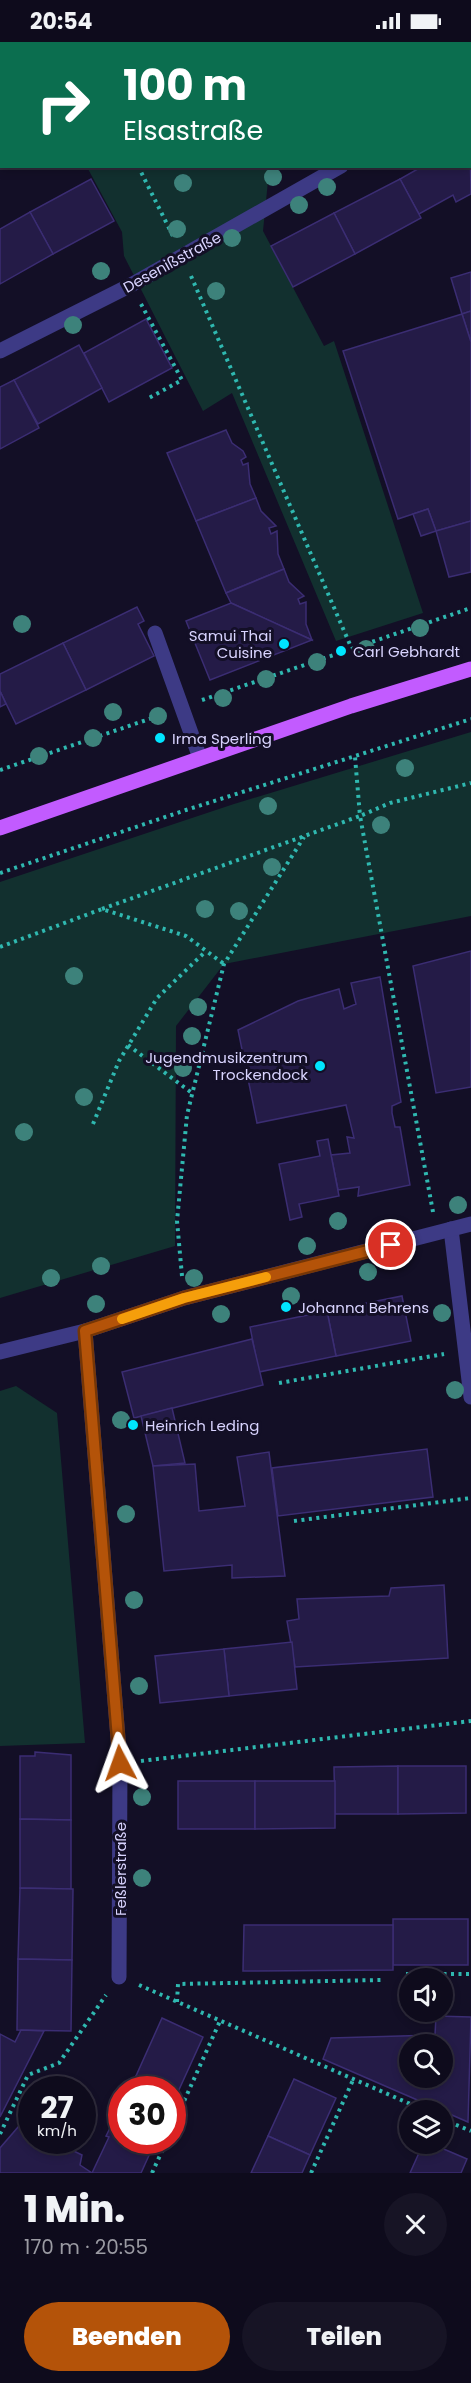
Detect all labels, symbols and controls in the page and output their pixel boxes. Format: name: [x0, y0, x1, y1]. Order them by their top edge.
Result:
text: 20:54: [30, 6, 92, 37]
text: 100 m: [123, 56, 247, 115]
icon: right: [24, 66, 102, 144]
text: Elsastraße: [123, 112, 263, 149]
street label: Desenißstraße: [119, 226, 225, 298]
place label: Samui Thai Cuisine: [189, 625, 272, 663]
marker: Samui Thai Cuisine: [277, 637, 291, 651]
place label: Carl Gebhardt: [353, 641, 460, 662]
marker: Carl Gebhardt: [334, 644, 348, 658]
place label: Irma Sperling: [172, 728, 272, 749]
marker: Irma Sperling: [153, 731, 167, 745]
place label: Jugendmusikzentrum Trockendock: [145, 1047, 308, 1085]
marker: Jugendmusikzentrum Trockendock: [313, 1059, 327, 1073]
pin: [365, 1219, 416, 1270]
icon: arrive: [374, 1228, 407, 1261]
place label: Johanna Behrens: [298, 1297, 429, 1318]
marker: Johanna Behrens: [279, 1300, 293, 1314]
place label: Heinrich Leding: [145, 1415, 259, 1436]
marker: Heinrich Leding: [126, 1418, 140, 1432]
position arrow: [88, 1731, 152, 1795]
street label: Feßlerstraße: [110, 1822, 131, 1916]
map controls: [399, 1968, 453, 2154]
button: sound: [399, 1968, 453, 2022]
button: search: [399, 2034, 453, 2088]
speed limit sign: 30: [108, 2076, 186, 2154]
text: 27: [40, 2086, 74, 2129]
button: layers: [399, 2100, 453, 2154]
text: km/h: [37, 2120, 77, 2141]
text: 1 Min.: [24, 2184, 125, 2235]
button: close: [384, 2193, 447, 2256]
text: 170 m · 20:55: [24, 2233, 148, 2261]
button: Beenden: [24, 2302, 230, 2371]
button: Teilen: [242, 2302, 447, 2371]

